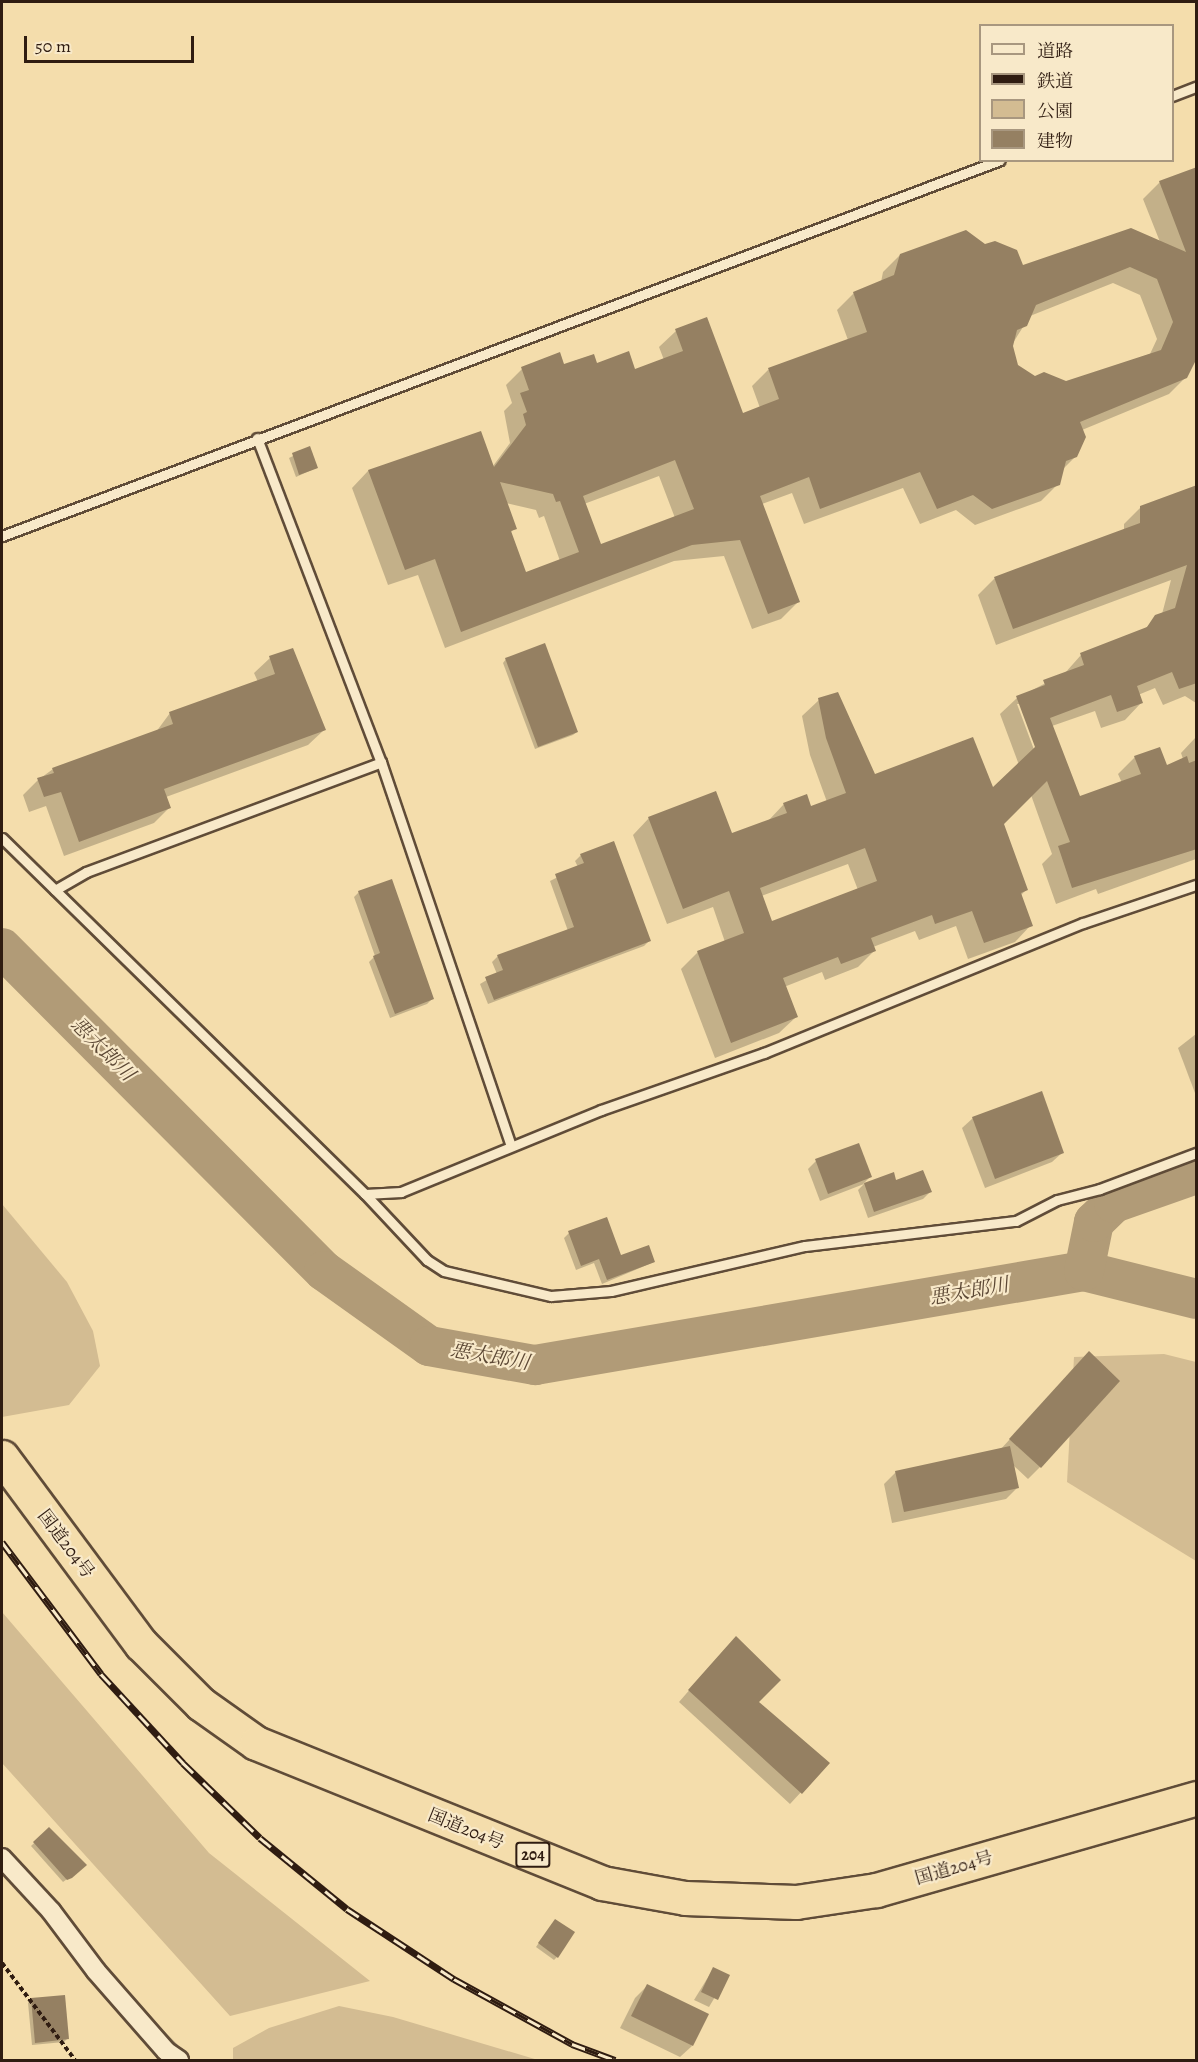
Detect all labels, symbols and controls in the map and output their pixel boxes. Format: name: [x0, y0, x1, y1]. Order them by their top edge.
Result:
scale bar: [27, 24, 196, 62]
legend: [979, 24, 1174, 162]
text: 50 m: [35, 34, 71, 58]
text: 道路: [1037, 39, 1073, 63]
text: 鉄道: [1037, 69, 1073, 93]
text: 公園: [1037, 99, 1073, 123]
text: 建物: [1037, 129, 1073, 153]
water label: 悪太郎川: [66, 1012, 140, 1086]
water label: 悪太郎川: [928, 1272, 1010, 1310]
water label: 悪太郎川: [449, 1337, 531, 1375]
street label: 国道204号: [33, 1505, 99, 1583]
street label: 国道204号: [425, 1804, 507, 1854]
road number: 204: [515, 1842, 551, 1868]
street label: 国道204号: [912, 1847, 996, 1889]

